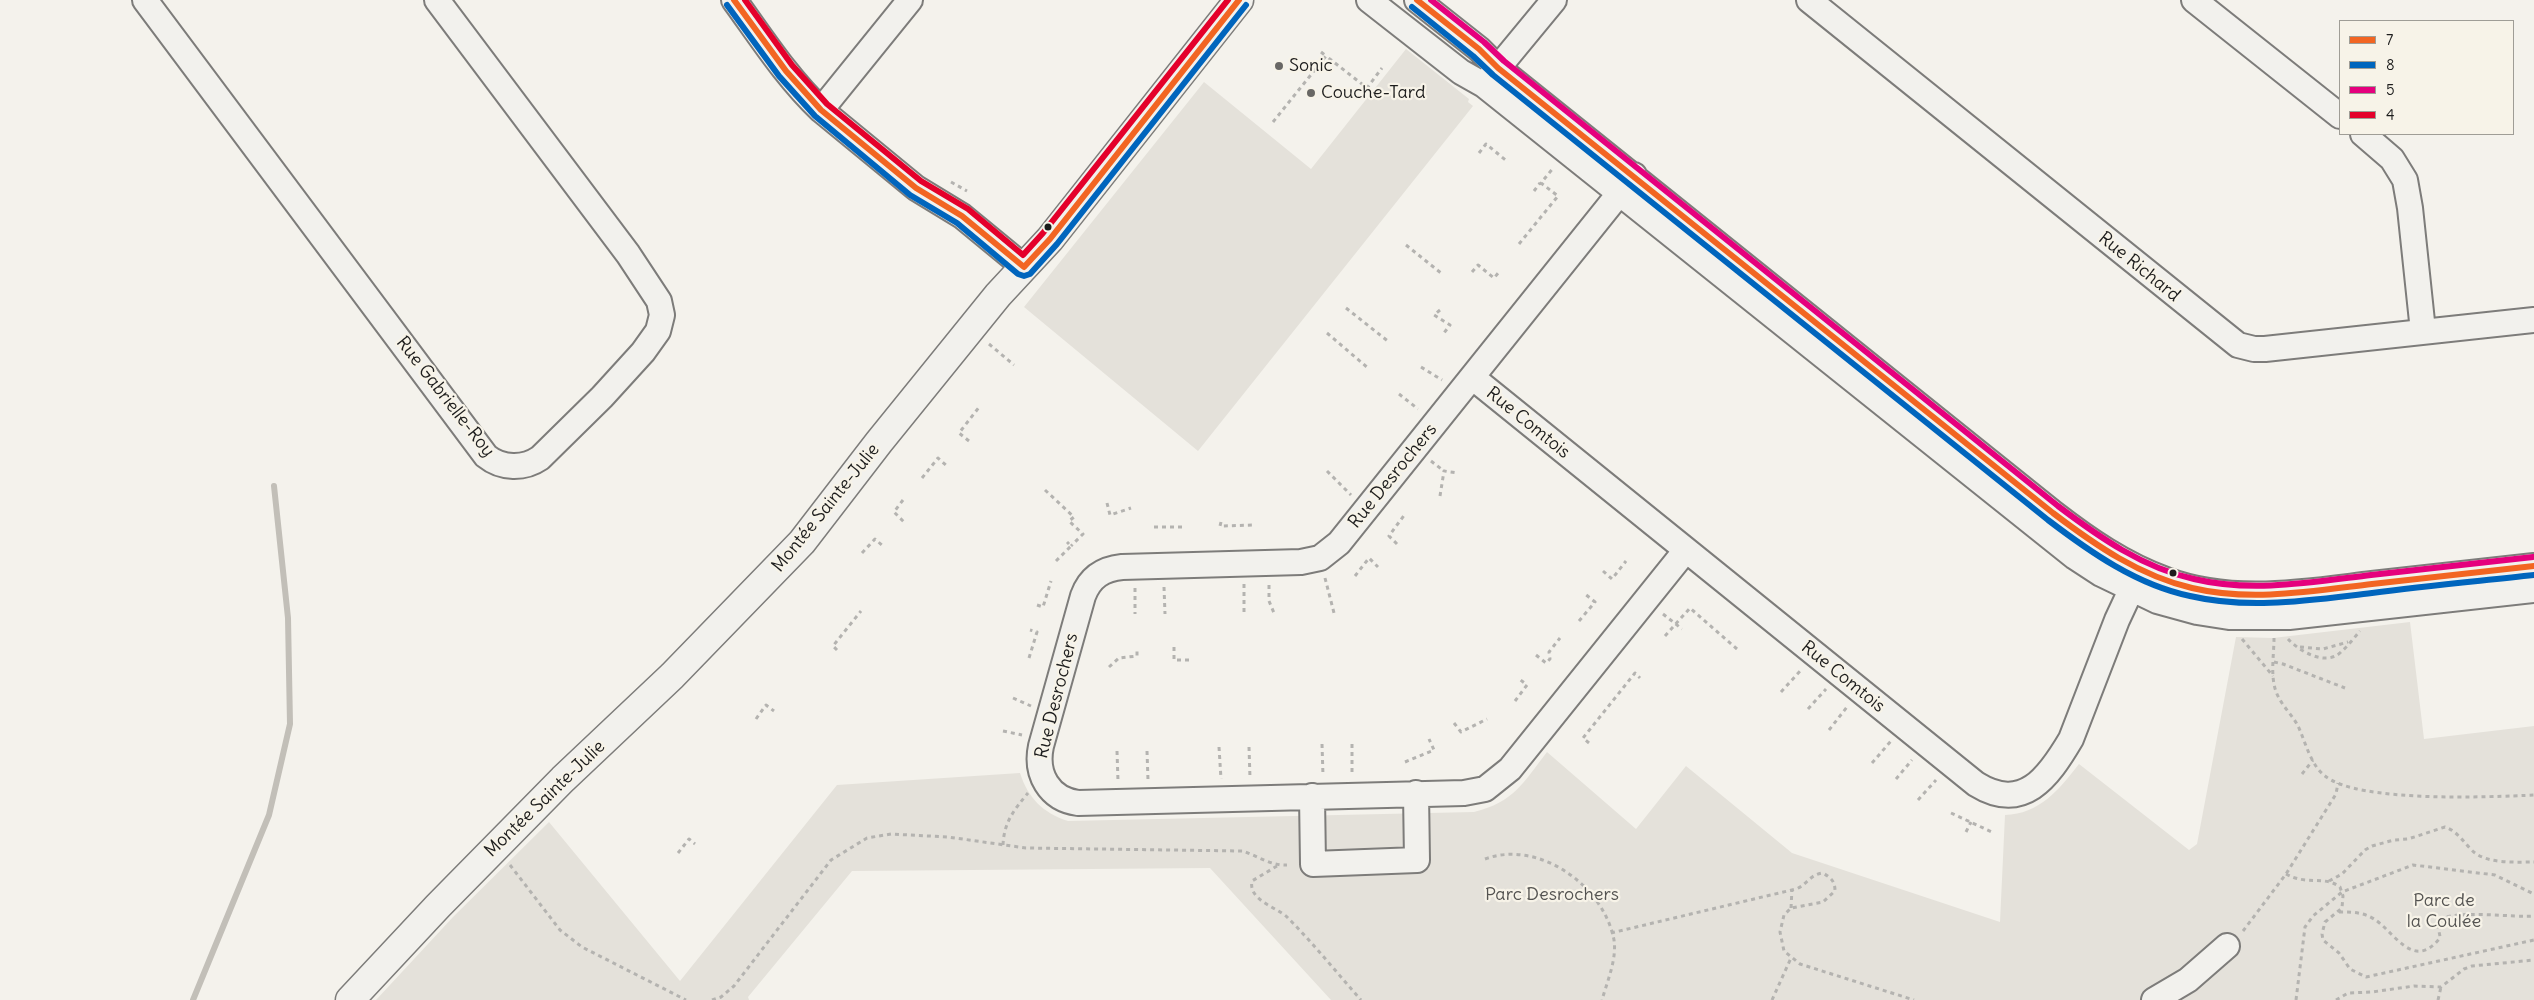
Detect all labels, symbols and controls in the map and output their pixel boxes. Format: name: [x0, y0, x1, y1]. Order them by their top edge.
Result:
legend: [2339, 20, 2514, 135]
text: 7: [2386, 30, 2393, 49]
place label: Sonic: [1289, 55, 1333, 77]
text: 8: [2386, 55, 2395, 74]
marker: Sonic: [1273, 60, 1285, 72]
text: 5: [2386, 80, 2395, 99]
place label: Couche-Tard: [1321, 82, 1425, 104]
marker: Couche-Tard: [1305, 87, 1317, 99]
text: 4: [2386, 105, 2395, 124]
unlabelled marker: [1043, 222, 1053, 232]
street label: Rue Richard: [2094, 228, 2184, 306]
street label: Rue Gabrielle-Roy: [391, 332, 499, 462]
street label: Rue Comtois: [1482, 383, 1574, 463]
street label: Rue Desrochers: [1344, 419, 1442, 533]
street label: Montée Sainte-Julie: [768, 439, 884, 577]
unlabelled marker: [2168, 568, 2178, 578]
street label: Rue Desrochers: [1031, 631, 1083, 761]
street label: Rue Comtois: [1797, 637, 1889, 717]
street label: Montée Sainte-Julie: [480, 736, 610, 862]
park label: Parc Desrochers: [1485, 884, 1619, 906]
park label: Parc de la Coulée: [2407, 890, 2481, 932]

